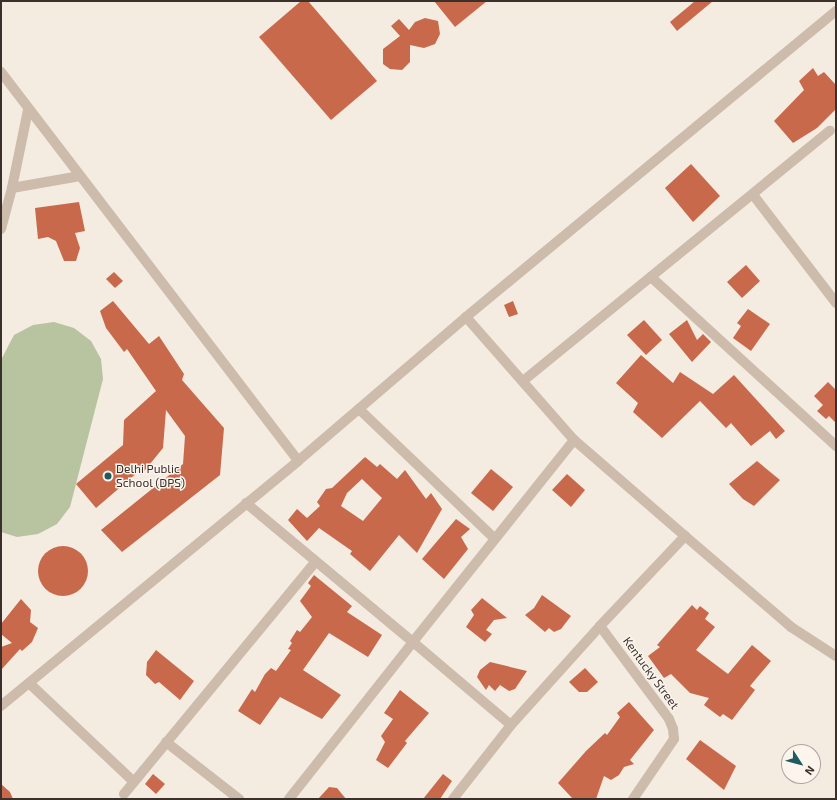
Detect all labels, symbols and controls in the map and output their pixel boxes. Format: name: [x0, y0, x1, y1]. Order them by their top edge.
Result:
place label: Delhi Public School (DPS): [116, 462, 185, 490]
marker: Delhi Public School (DPS): [103, 471, 113, 481]
street label: Kentucky Street: [620, 634, 682, 712]
north arrow: [781, 744, 821, 784]
text: N: [803, 764, 818, 778]

